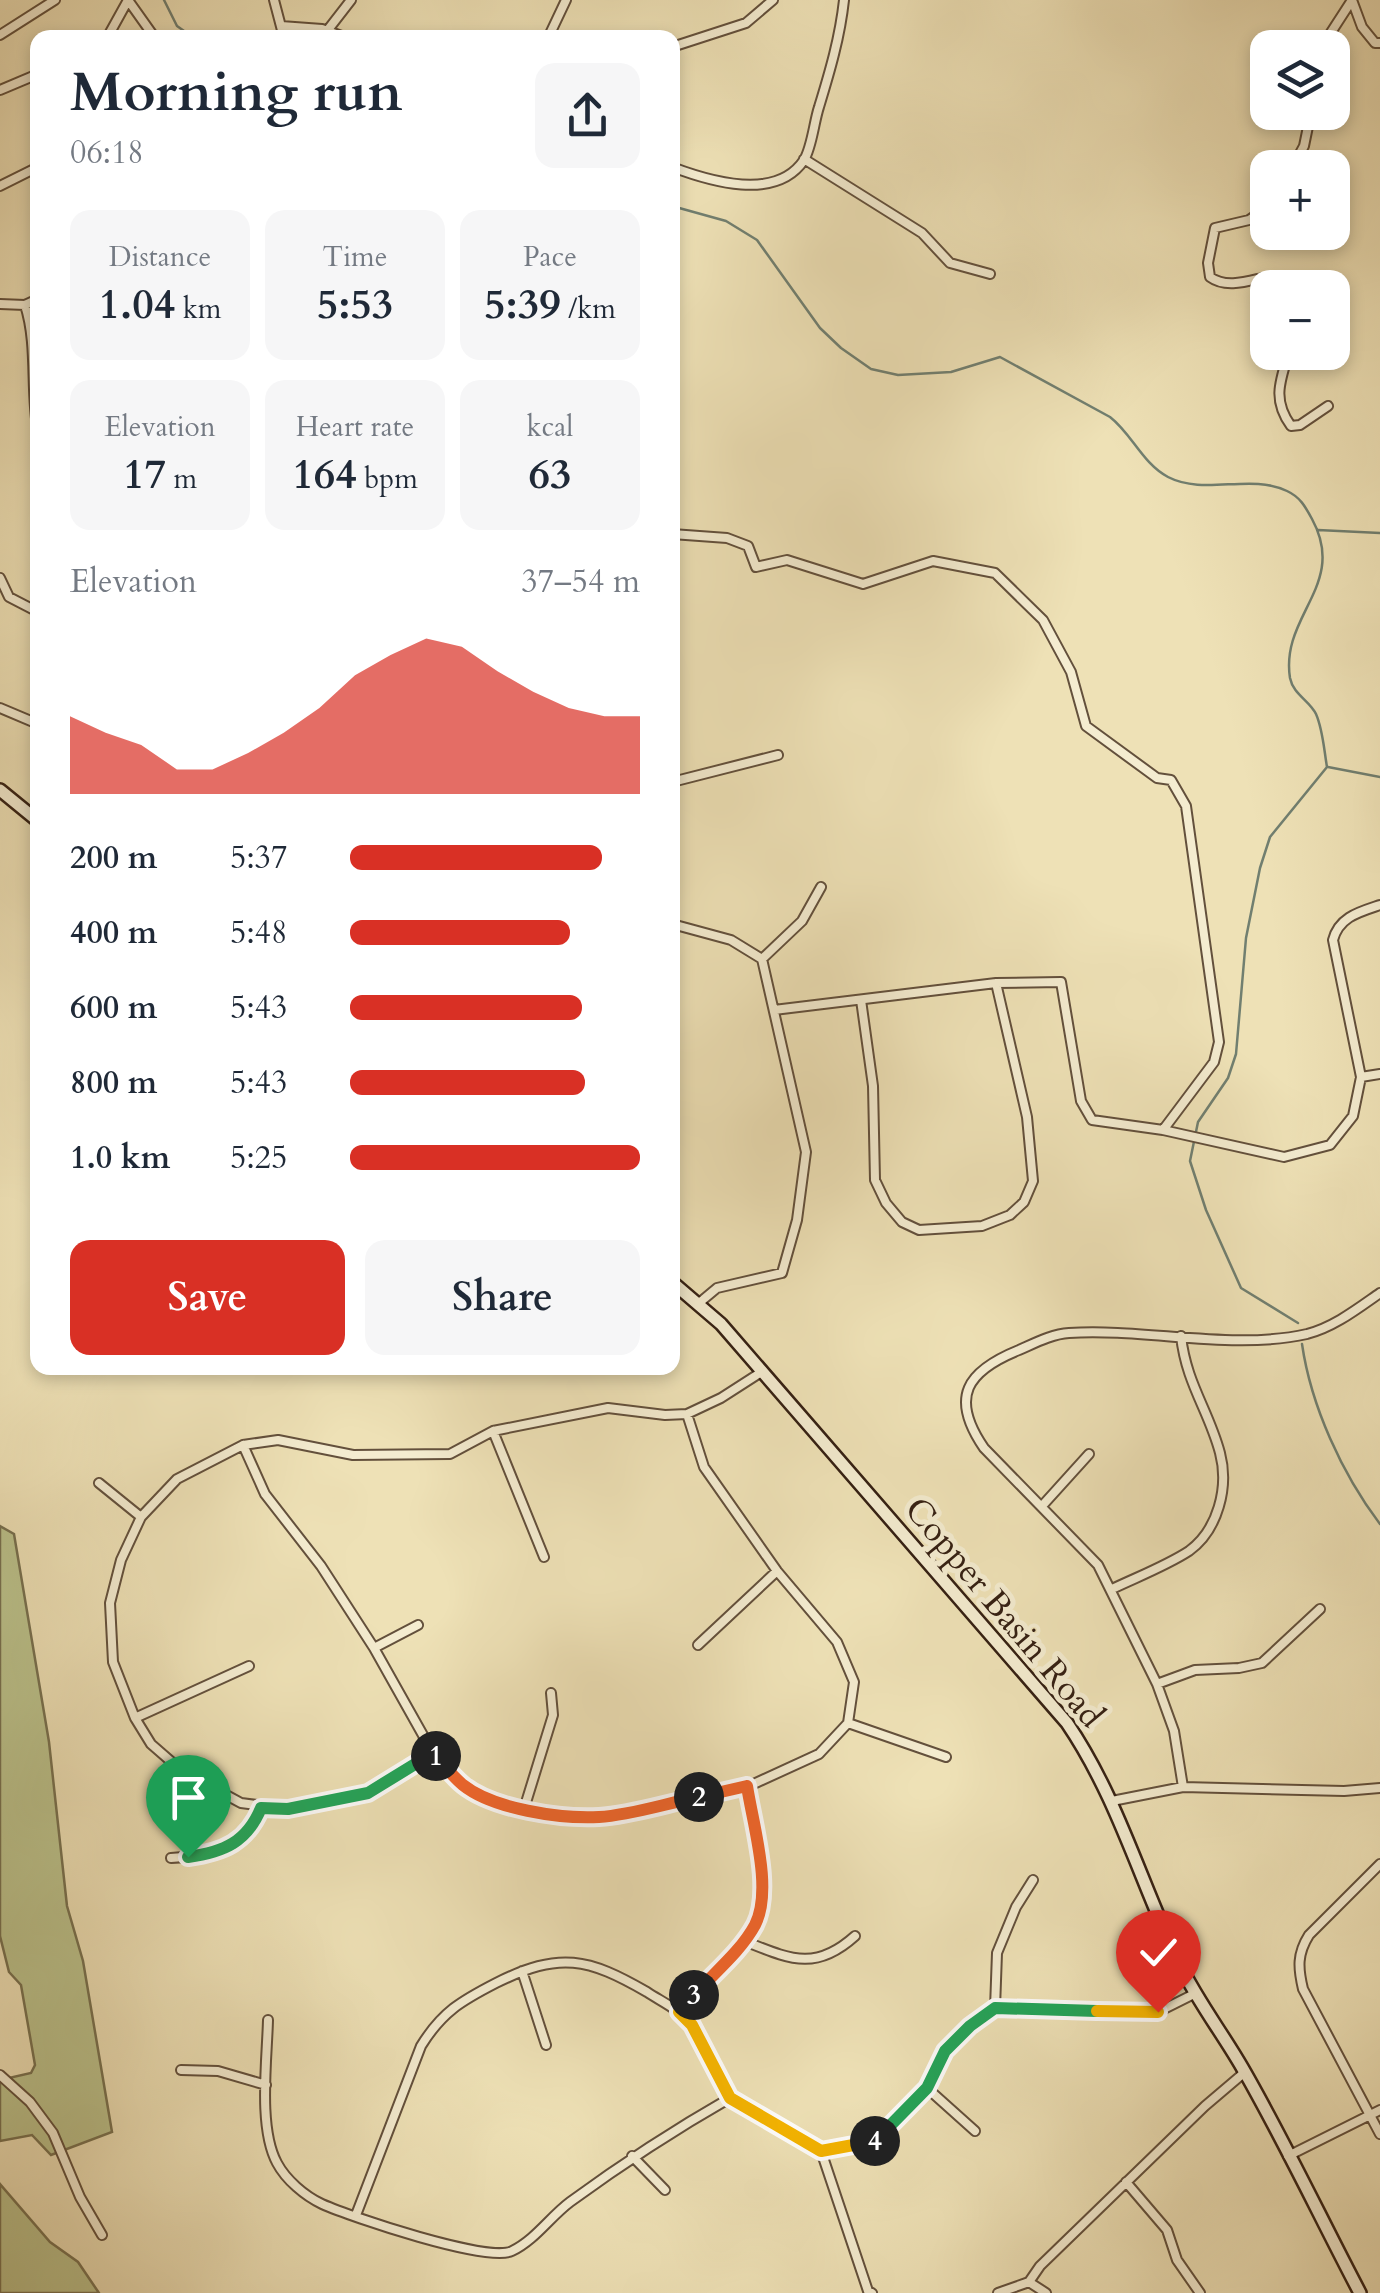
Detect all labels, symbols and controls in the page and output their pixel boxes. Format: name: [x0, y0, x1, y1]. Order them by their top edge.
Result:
map controls: [1250, 30, 1350, 370]
button: layers: [1250, 30, 1350, 130]
text: Morning run: [70, 56, 403, 130]
button: share: [535, 63, 640, 168]
text: 06:18: [70, 131, 144, 175]
button: +: [1250, 150, 1350, 250]
text: Distance: [109, 238, 211, 276]
text: Time: [323, 238, 387, 276]
text: Pace: [523, 238, 577, 276]
button: −: [1250, 270, 1350, 370]
text: 1.04: [99, 276, 175, 333]
text: 5:53: [317, 276, 393, 333]
text: 5:39: [484, 276, 561, 333]
text: km: [175, 290, 221, 328]
text: /km: [561, 290, 616, 328]
text: Elevation: [104, 408, 216, 446]
text: Heart rate: [296, 408, 414, 446]
text: kcal: [527, 408, 573, 446]
text: 17: [123, 446, 166, 503]
text: 164: [292, 446, 357, 503]
text: 63: [528, 446, 572, 503]
text: m: [166, 460, 197, 498]
text: bpm: [357, 460, 418, 498]
text: Elevation: [70, 560, 197, 604]
text: 37–54 m: [521, 560, 640, 604]
text: 200 m: [70, 836, 157, 880]
text: 5:37: [230, 836, 287, 880]
text: 400 m: [70, 911, 157, 955]
text: 5:48: [230, 911, 287, 955]
text: 600 m: [70, 986, 157, 1030]
text: 5:43: [230, 986, 287, 1030]
text: 800 m: [70, 1061, 157, 1105]
text: 5:43: [230, 1061, 287, 1105]
text: 1.0 km: [70, 1136, 170, 1180]
text: 5:25: [230, 1136, 287, 1180]
button: Save: [70, 1240, 345, 1355]
button: Share: [365, 1240, 640, 1355]
street label: Copper Basin Road: [893, 1487, 1115, 1739]
pin: 1: [411, 1731, 461, 1781]
text: 1: [429, 1737, 443, 1775]
pin: [146, 1755, 231, 1858]
icon: arrive: [161, 1770, 216, 1825]
pin: 2: [674, 1772, 724, 1822]
text: 2: [692, 1778, 706, 1816]
pin: [1116, 1910, 1201, 2013]
icon: check: [1131, 1925, 1186, 1980]
pin: 3: [669, 1970, 719, 2020]
text: 3: [687, 1976, 701, 2014]
pin: 4: [850, 2116, 900, 2166]
text: 4: [868, 2122, 882, 2160]

